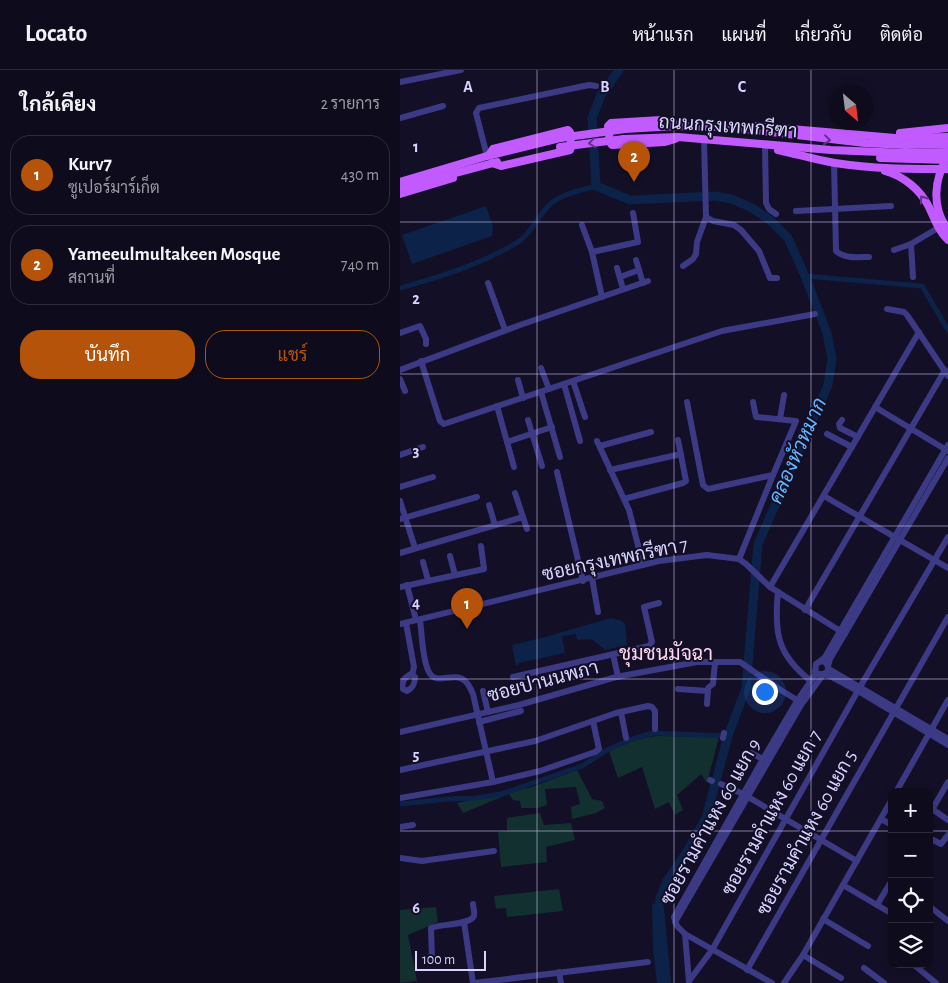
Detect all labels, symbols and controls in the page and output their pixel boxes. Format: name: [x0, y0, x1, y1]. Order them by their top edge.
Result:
text: Locato: [25, 22, 87, 46]
text: หน้าแรก: [632, 27, 694, 45]
text: แผนที่: [722, 27, 766, 45]
text: เกี่ยวกับ: [794, 27, 852, 45]
text: ติดต่อ: [880, 27, 923, 45]
text: A: [463, 79, 473, 95]
text: B: [600, 79, 610, 95]
text: C: [738, 79, 747, 95]
north arrow: [828, 85, 873, 130]
text: ใกล้เคียง: [20, 94, 96, 115]
text: 2 รายการ: [321, 96, 380, 112]
street label: ถนนกรุงเทพกรีฑา: [658, 109, 798, 143]
one-way arrow: [823, 134, 831, 145]
one-way arrow: [587, 137, 595, 148]
text: 1: [413, 139, 419, 155]
pin: 2: [618, 141, 650, 182]
text: Kurv7: [68, 155, 112, 174]
text: 1: [34, 167, 40, 183]
text: 430 m: [341, 167, 379, 183]
text: ซูเปอร์มาร์เก็ต: [68, 180, 160, 196]
one-way arrow: [920, 195, 929, 205]
text: Yameeulmultakeen Mosque: [68, 245, 281, 264]
text: 2: [33, 257, 41, 273]
text: 740 m: [341, 257, 379, 273]
text: สถานที่: [68, 270, 115, 286]
text: 2: [412, 291, 420, 307]
button: บันทึก: [20, 330, 195, 379]
button: แชร์: [205, 330, 380, 379]
water label: คลองหัวหมาก: [763, 394, 830, 507]
text: 3: [413, 443, 420, 459]
street label: ซอยกรุงเทพกรีฑา 7: [540, 531, 690, 587]
pin: 1: [451, 588, 483, 629]
text: 4: [412, 595, 420, 611]
district label: ชุมชนมัจฉา: [619, 641, 713, 667]
street label: ซอยปานนพภา: [485, 658, 601, 706]
your location: [752, 679, 778, 705]
street label: ซอยรามคำแหง 60 แยก 7: [718, 727, 825, 899]
street label: ซอยรามคำแหง 60 แยก 9: [657, 735, 765, 908]
text: 5: [413, 747, 420, 763]
street label: ซอยรามคำแหง 60 แยก 5: [753, 747, 860, 919]
map controls: [888, 788, 933, 968]
button: +: [888, 788, 933, 833]
button: −: [888, 833, 933, 878]
button: locate: [888, 878, 933, 923]
text: 6: [412, 900, 420, 916]
button: layers: [888, 923, 933, 968]
scale bar: [415, 948, 486, 971]
text: 100 m: [422, 953, 455, 967]

